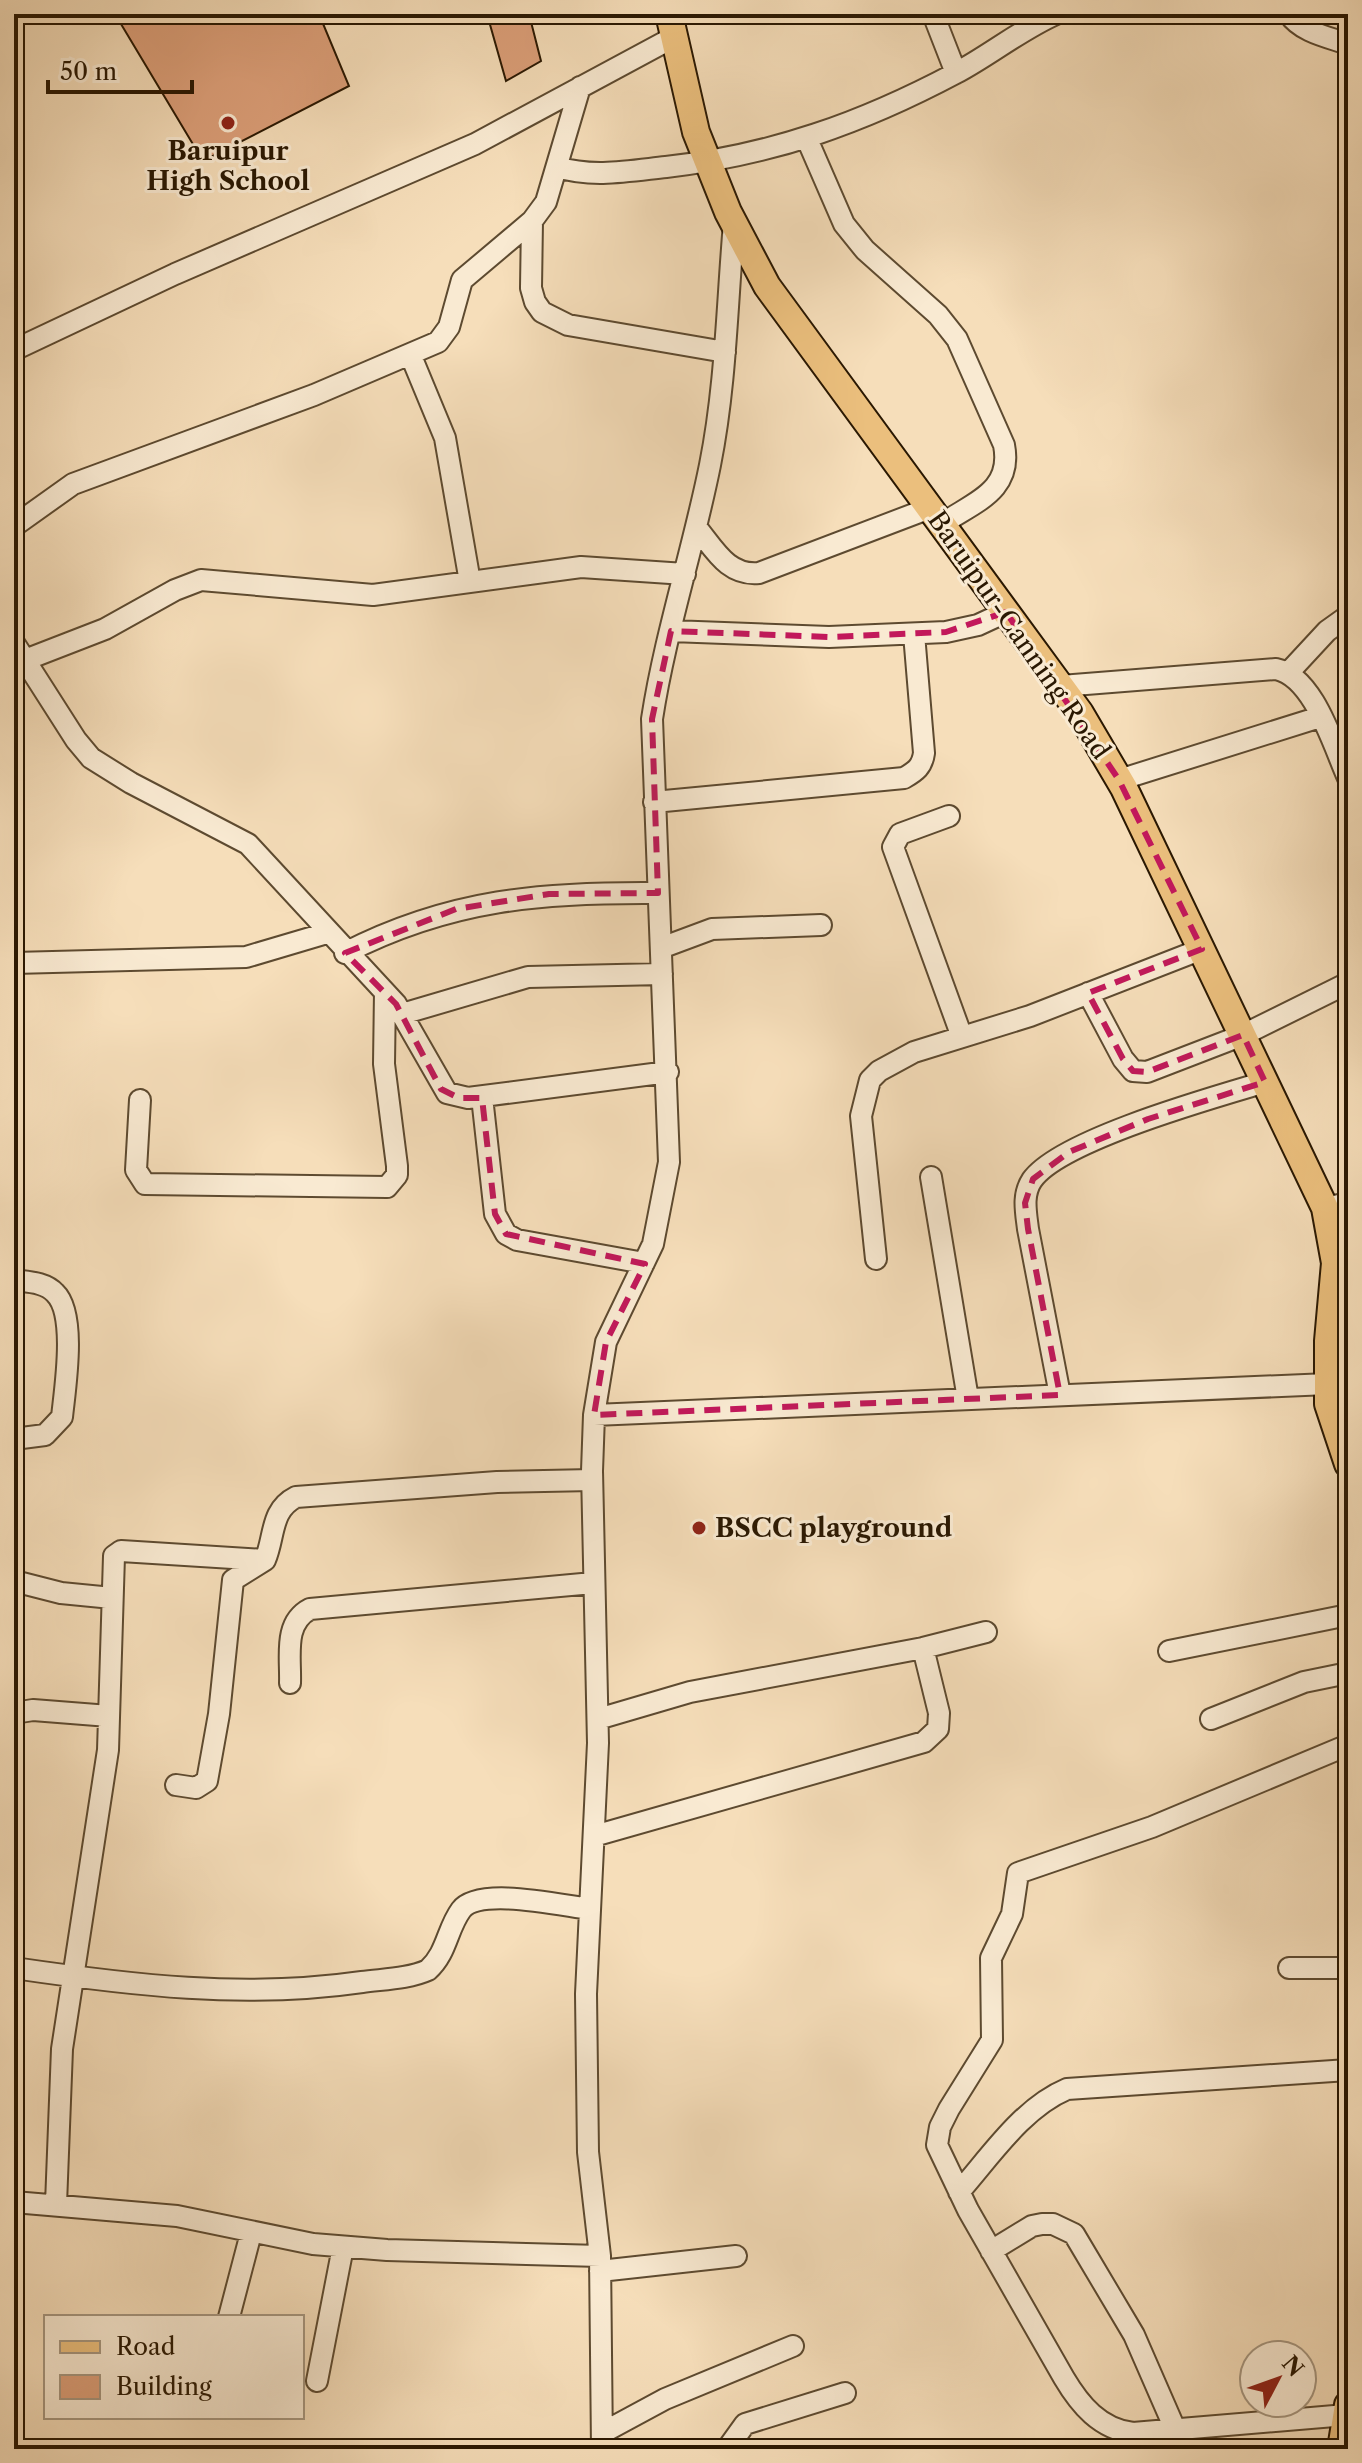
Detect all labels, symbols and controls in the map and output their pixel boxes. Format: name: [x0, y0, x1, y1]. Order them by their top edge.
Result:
scale bar: [48, 44, 192, 94]
text: 50 m: [60, 57, 117, 86]
marker: Baruipur High School: [219, 114, 237, 132]
place label: Baruipur High School: [146, 135, 310, 197]
street label: Baruipur-Canning Road: [921, 505, 1117, 766]
place label: BSCC playground: [715, 1512, 952, 1544]
marker: BSCC playground: [690, 1519, 708, 1537]
legend: [44, 2315, 304, 2419]
text: Road: [116, 2332, 176, 2361]
north arrow: [1238, 2339, 1318, 2419]
text: N: [1276, 2350, 1309, 2382]
text: Building: [116, 2372, 212, 2401]

